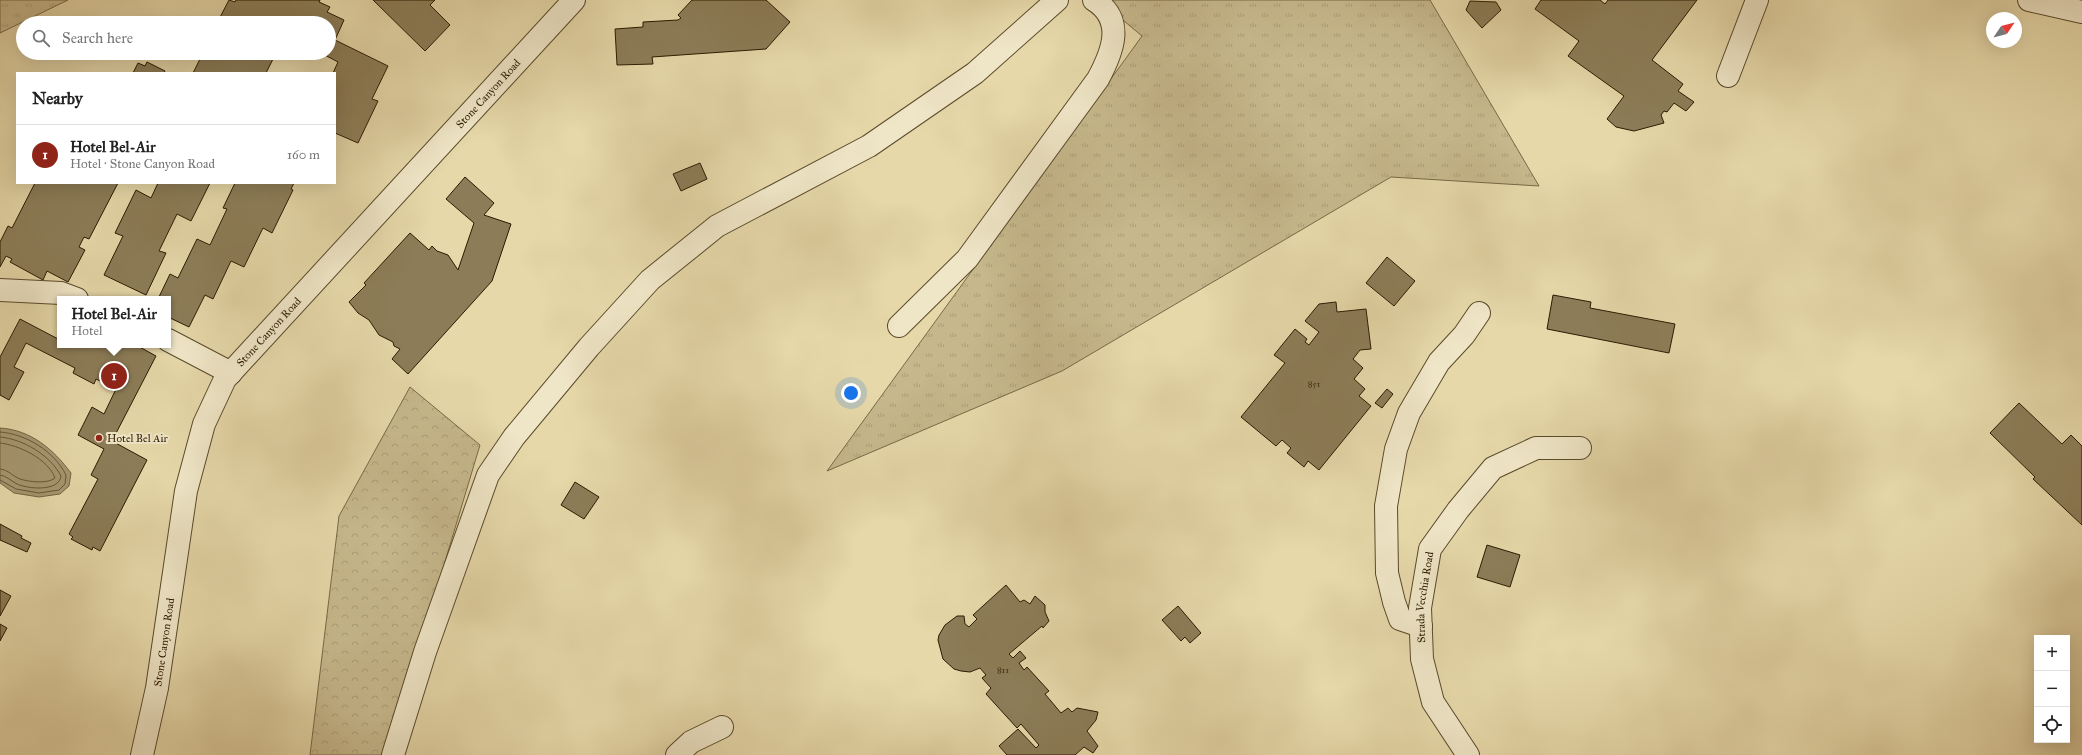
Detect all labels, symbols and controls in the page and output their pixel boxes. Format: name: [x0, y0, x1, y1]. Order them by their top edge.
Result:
north arrow: [1986, 12, 2022, 48]
search box: [16, 16, 336, 60]
icon: search: [30, 27, 52, 49]
text: Search here: [62, 29, 133, 47]
street label: Stone Canyon Road: [453, 56, 524, 131]
text: Nearby: [32, 88, 83, 109]
text: Hotel Bel-Air: [70, 138, 156, 156]
text: 1: [42, 147, 48, 163]
text: 160 m: [287, 147, 320, 163]
text: Hotel · Stone Canyon Road: [70, 156, 215, 172]
street label: Stone Canyon Road: [234, 295, 304, 369]
popup: [57, 296, 171, 348]
text: Hotel Bel-Air: [71, 305, 157, 323]
text: Hotel: [71, 323, 103, 339]
pin: 1: [101, 361, 127, 391]
house number: 851: [1308, 378, 1321, 389]
your location: [841, 383, 861, 403]
place label: Hotel Bel Air: [107, 432, 168, 445]
marker: Hotel Bel Air: [94, 433, 104, 443]
street label: Strada Vecchia Road: [1413, 550, 1437, 643]
street label: Stone Canyon Road: [151, 597, 177, 687]
map controls: [2034, 635, 2070, 743]
button: +: [2034, 635, 2070, 671]
house number: 811: [997, 664, 1009, 675]
button: −: [2034, 671, 2070, 707]
button: locate: [2034, 707, 2070, 743]

